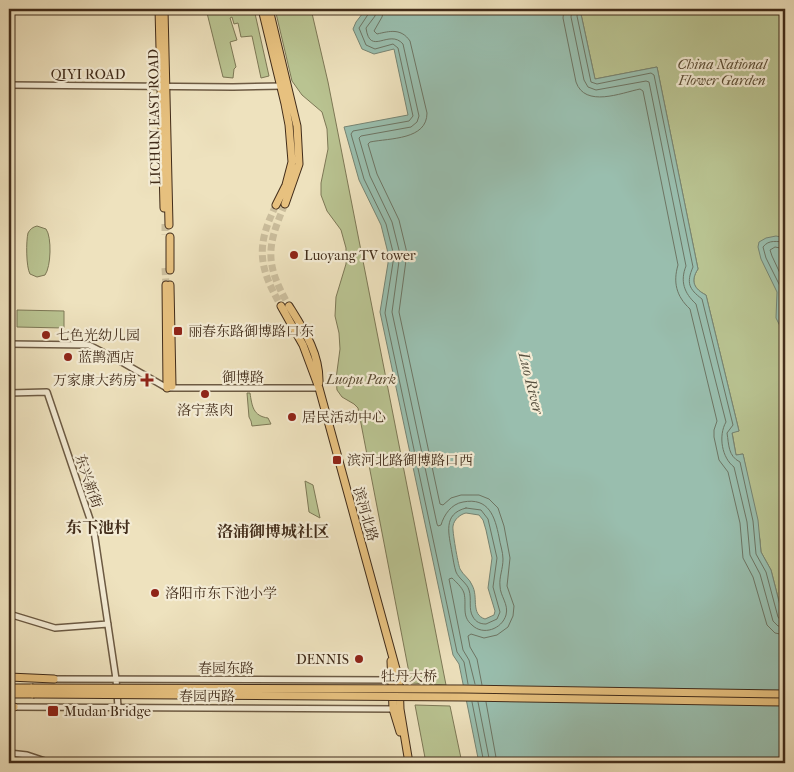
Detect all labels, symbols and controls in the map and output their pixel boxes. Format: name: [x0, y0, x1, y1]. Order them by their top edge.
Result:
street label: LICHUN EAST ROAD: [145, 48, 164, 185]
park label: China National Flower Garden: [677, 56, 768, 89]
street label: QIYI ROAD: [51, 66, 126, 83]
place label: Luoyang TV tower: [304, 247, 416, 264]
marker: Luoyang TV tower: [288, 249, 300, 261]
place label: 丽春东路御博路口东: [188, 323, 314, 340]
marker: 丽春东路御博路口东: [172, 325, 184, 337]
place label: 七色光幼儿园: [56, 327, 140, 344]
marker: 七色光幼儿园: [40, 329, 52, 341]
place label: 蓝鹊酒店: [78, 349, 134, 366]
water label: Luo River: [514, 349, 548, 417]
marker: 蓝鹊酒店: [62, 351, 74, 363]
street label: 御博路: [222, 369, 264, 386]
park label: Luopu Park: [325, 371, 396, 388]
place label: 万家康大药房: [53, 372, 137, 389]
marker: 万家康大药房: [141, 374, 153, 386]
marker: 洛宁蒸肉: [199, 388, 211, 400]
place label: 洛宁蒸肉: [177, 402, 233, 419]
place label: 居民活动中心: [302, 409, 386, 426]
marker: 居民活动中心: [286, 411, 298, 423]
street label: 东兴新街: [71, 452, 106, 510]
place label: 滨河北路御博路口西: [347, 452, 473, 469]
marker: 滨河北路御博路口西: [331, 454, 343, 466]
street label: 滨河北路: [350, 485, 381, 543]
district label: 东下池村: [66, 518, 130, 537]
district label: 洛浦御博城社区: [217, 522, 329, 541]
place label: 洛阳市东下池小学: [165, 585, 277, 602]
marker: 洛阳市东下池小学: [149, 587, 161, 599]
place label: DENNIS: [296, 651, 349, 668]
marker: DENNIS: [353, 653, 365, 665]
street label: 春园东路: [198, 660, 254, 677]
street label: 牡丹大桥: [381, 668, 437, 685]
street label: 春园西路: [179, 688, 235, 705]
place label: Mudan Bridge: [64, 703, 151, 720]
marker: Mudan Bridge: [46, 704, 60, 718]

